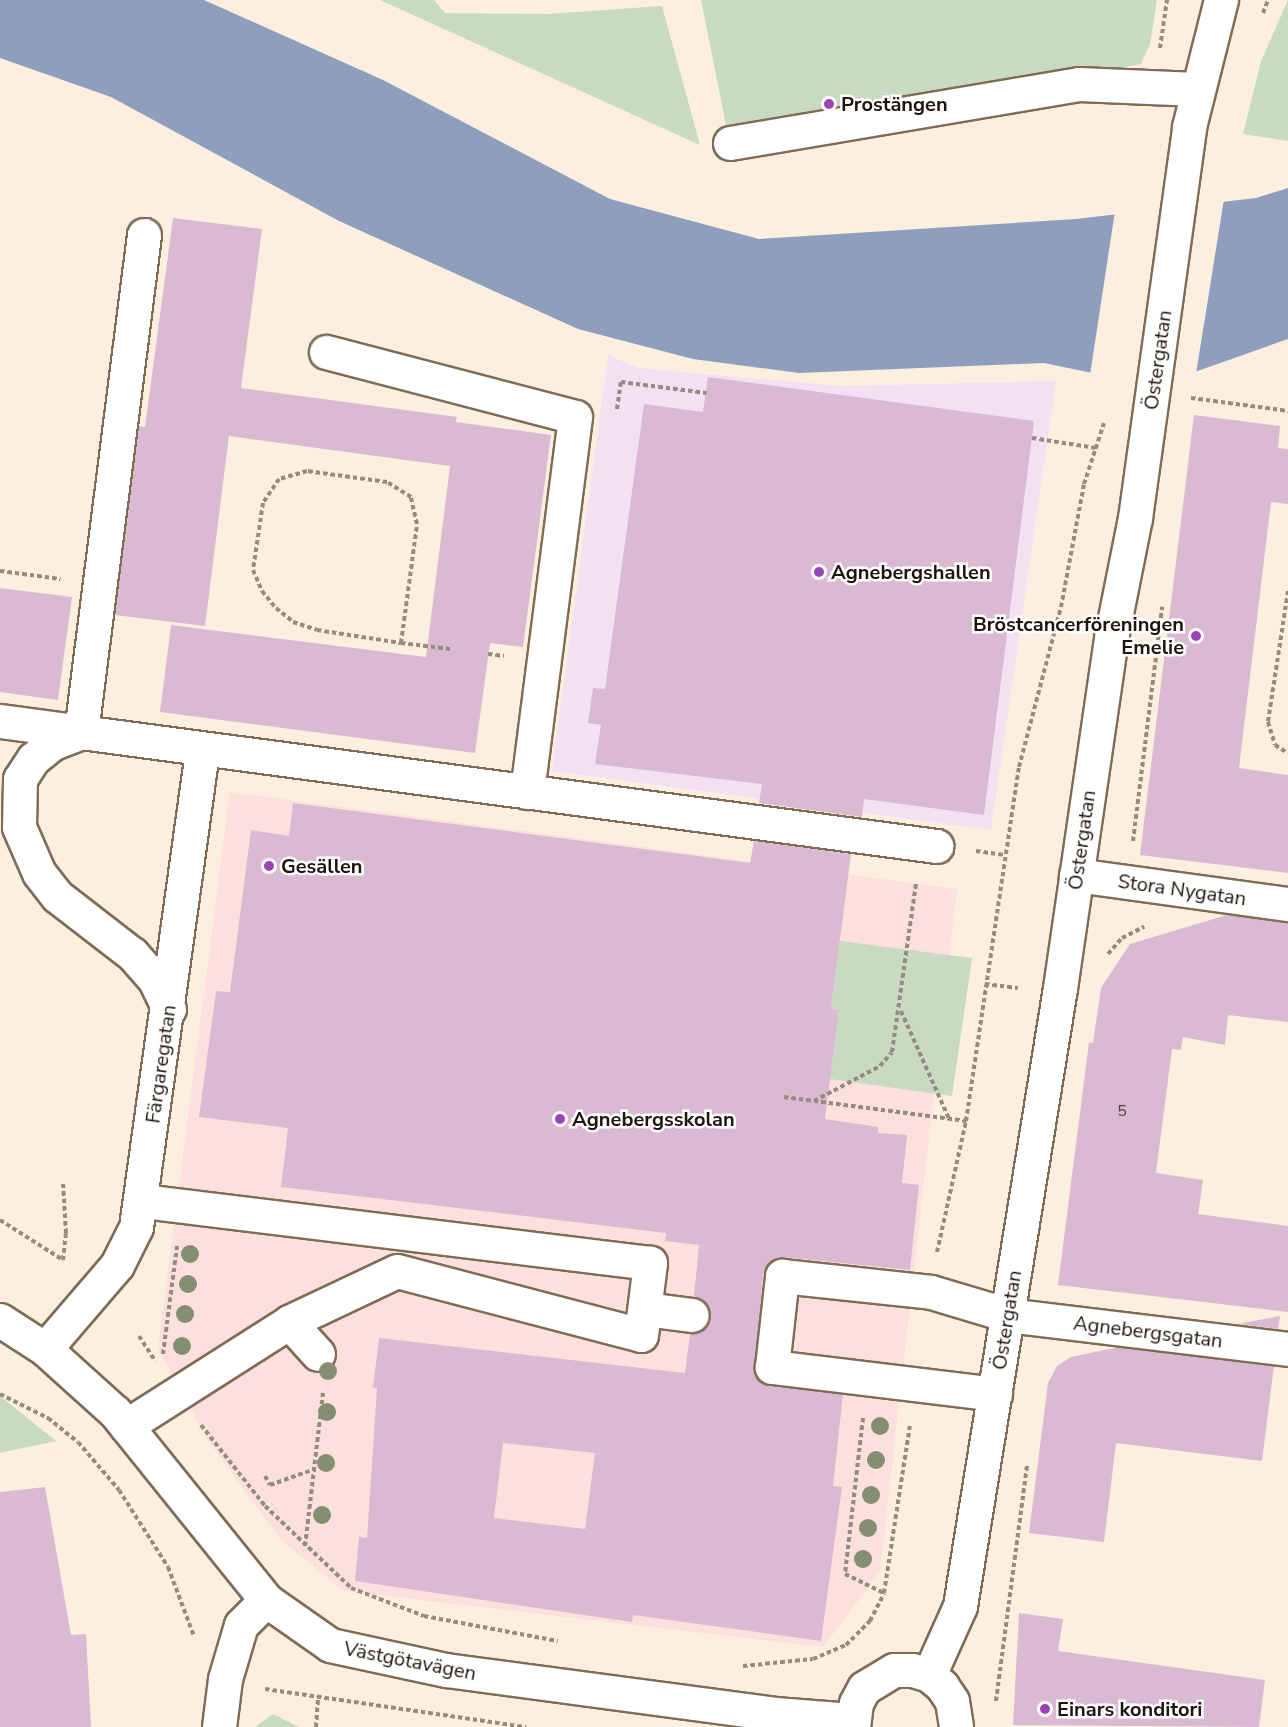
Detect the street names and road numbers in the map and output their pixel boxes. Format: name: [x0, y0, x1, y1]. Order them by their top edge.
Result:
street label: Östergatan: [1139, 308, 1177, 412]
street label: Östergatan: [1063, 788, 1101, 892]
street label: Stora Nygatan: [1116, 869, 1248, 911]
street label: Färgaregatan: [141, 1003, 181, 1125]
street label: Östergatan: [987, 1268, 1027, 1372]
street label: Agnebergsgatan: [1072, 1311, 1224, 1353]
street label: Västgötavägen: [342, 1636, 478, 1686]

